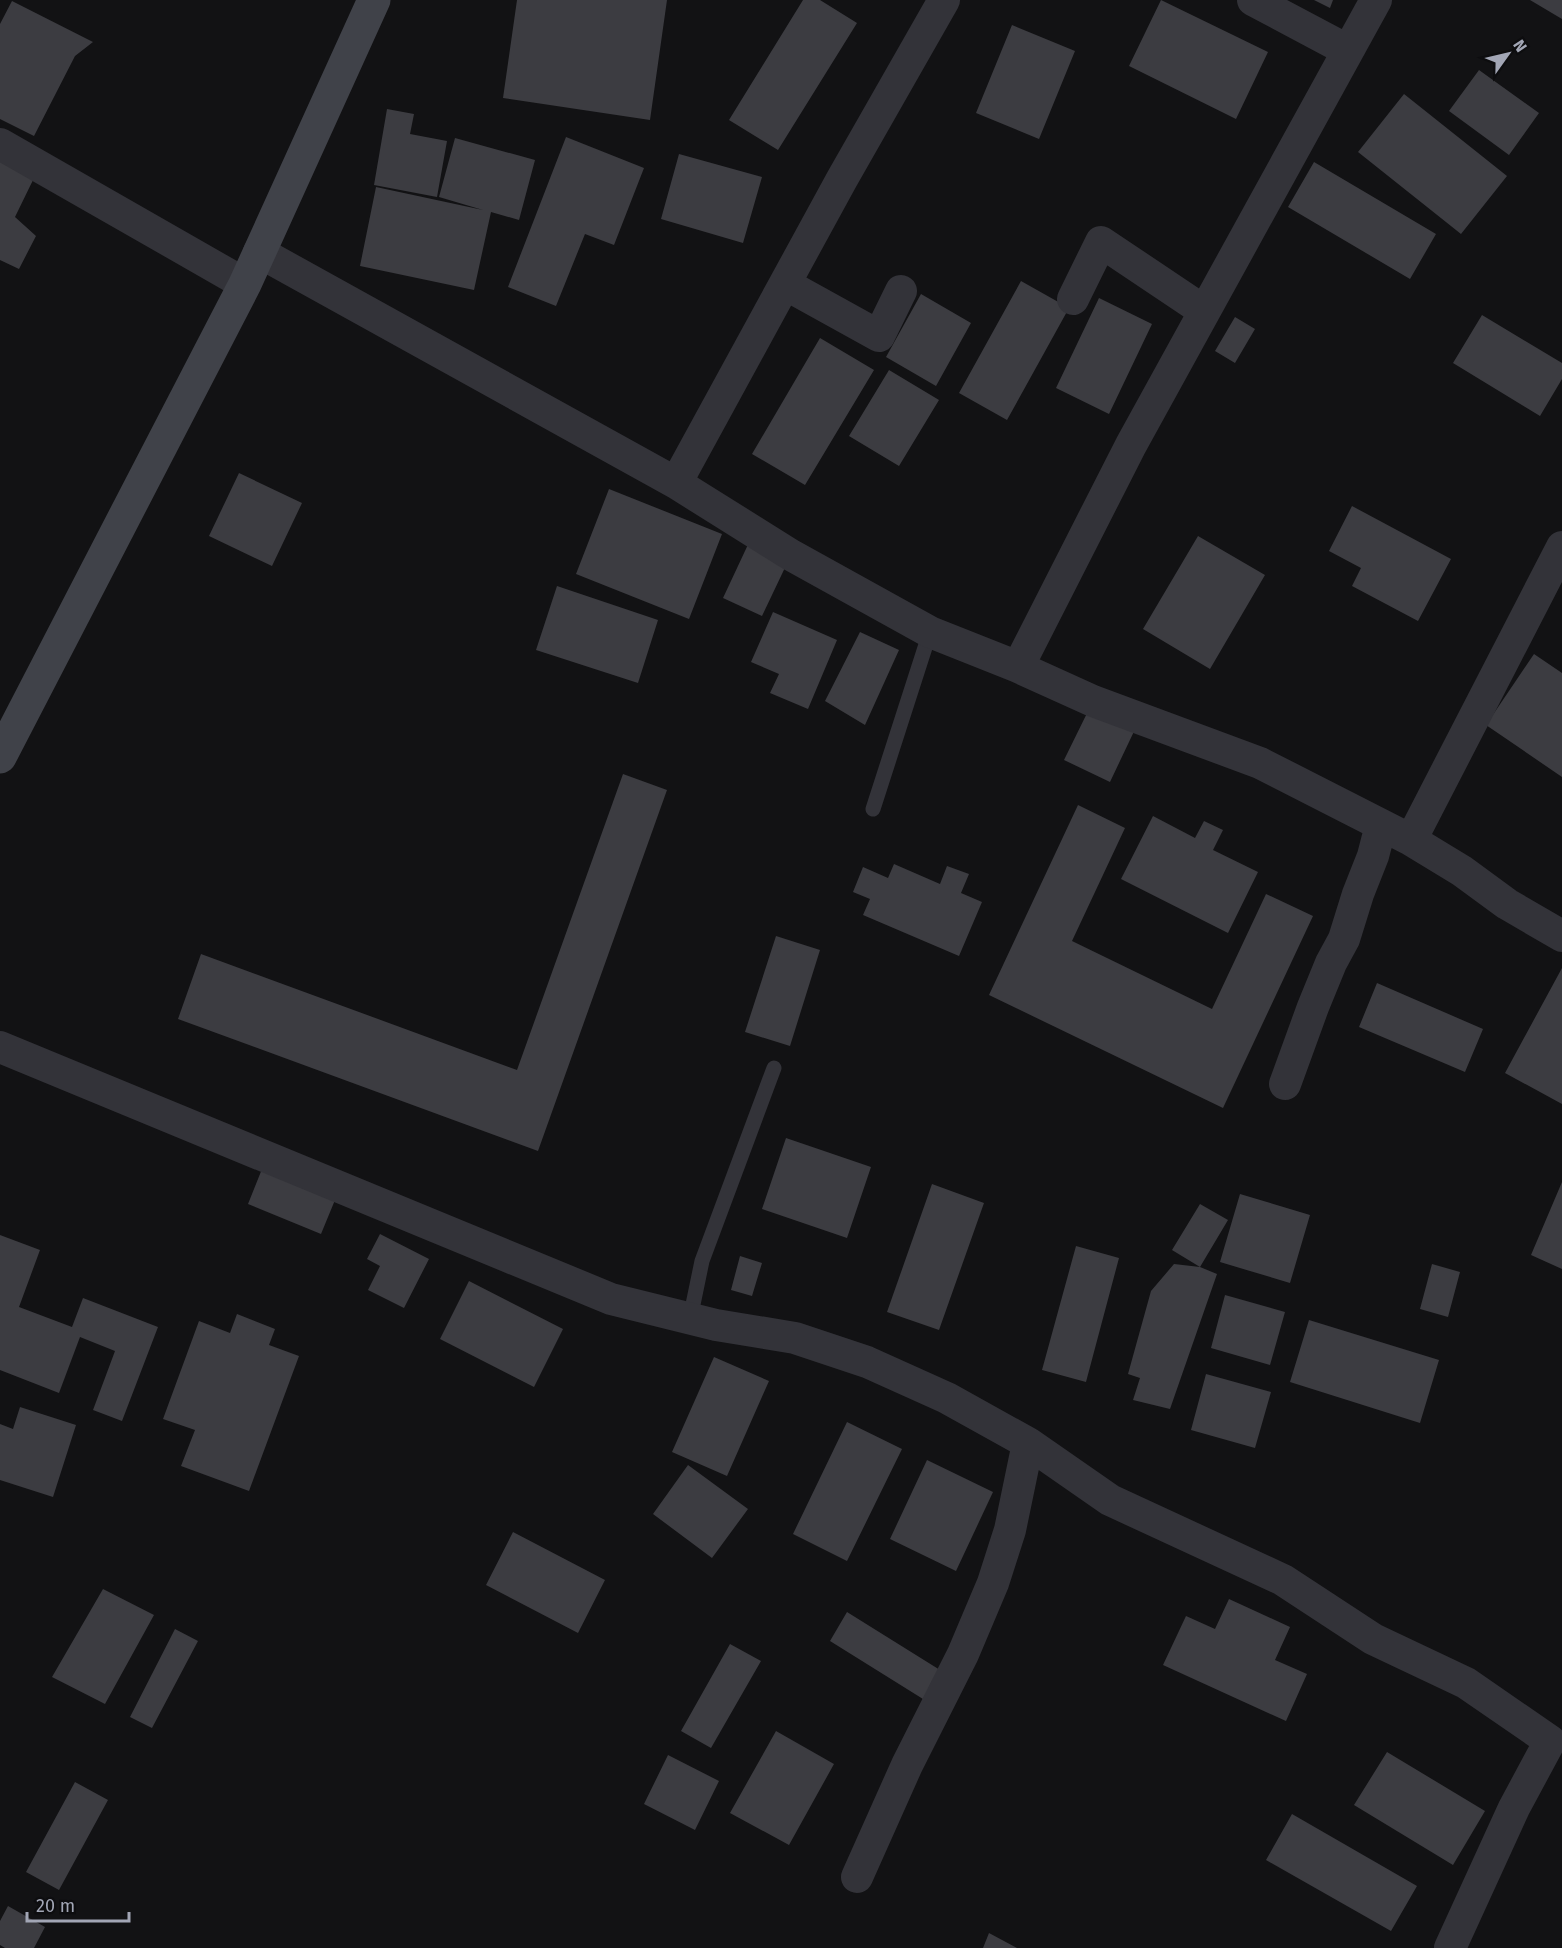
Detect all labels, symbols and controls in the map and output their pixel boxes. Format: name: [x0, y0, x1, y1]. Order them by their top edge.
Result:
north arrow: [1478, 24, 1538, 84]
text: N: [1509, 36, 1531, 56]
scale bar: [27, 1885, 129, 1923]
text: 20 m: [36, 1895, 75, 1917]

